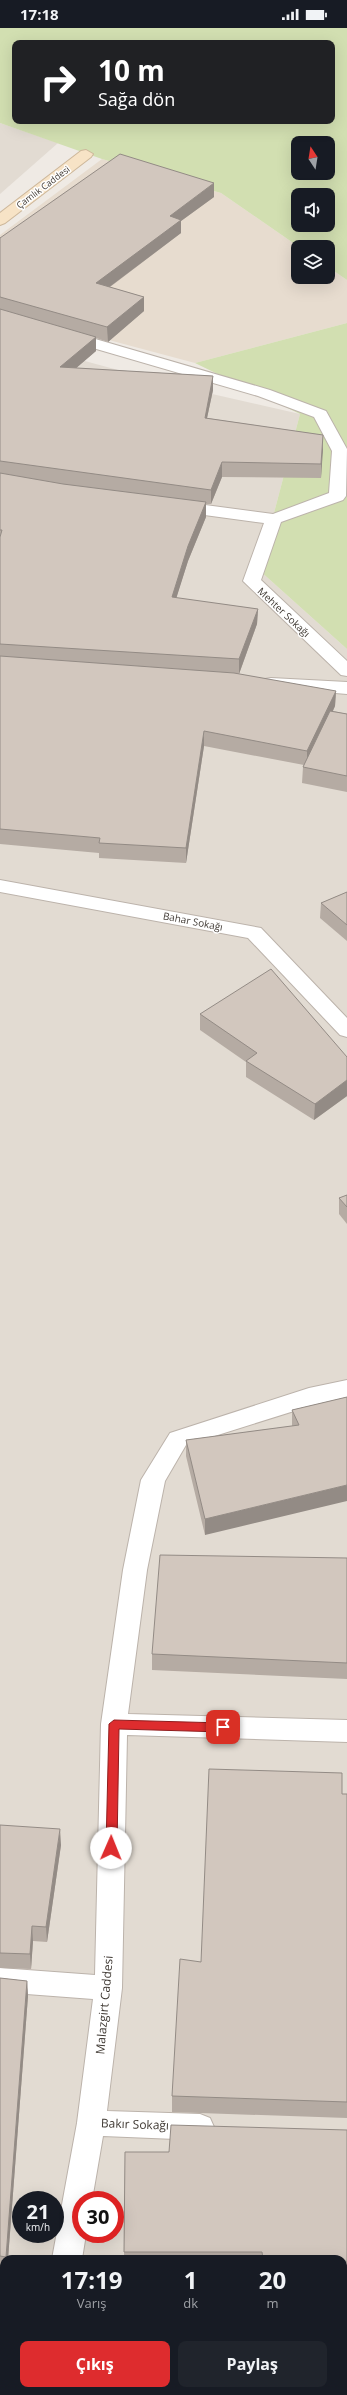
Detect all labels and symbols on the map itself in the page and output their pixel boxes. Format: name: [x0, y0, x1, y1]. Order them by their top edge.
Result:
north arrow: [291, 136, 335, 180]
street label: Çamlık Caddesi: [14, 163, 72, 211]
street label: Mehter Sokağı: [255, 584, 313, 640]
street label: Bahar Sokağı: [162, 908, 224, 934]
pin: [206, 1710, 240, 1744]
position arrow: [90, 1827, 132, 1869]
street label: Malazgirt Caddesi: [91, 1955, 117, 2055]
street label: Bakır Sokağı: [101, 2114, 169, 2134]
speed limit sign: 30: [72, 2191, 124, 2243]

